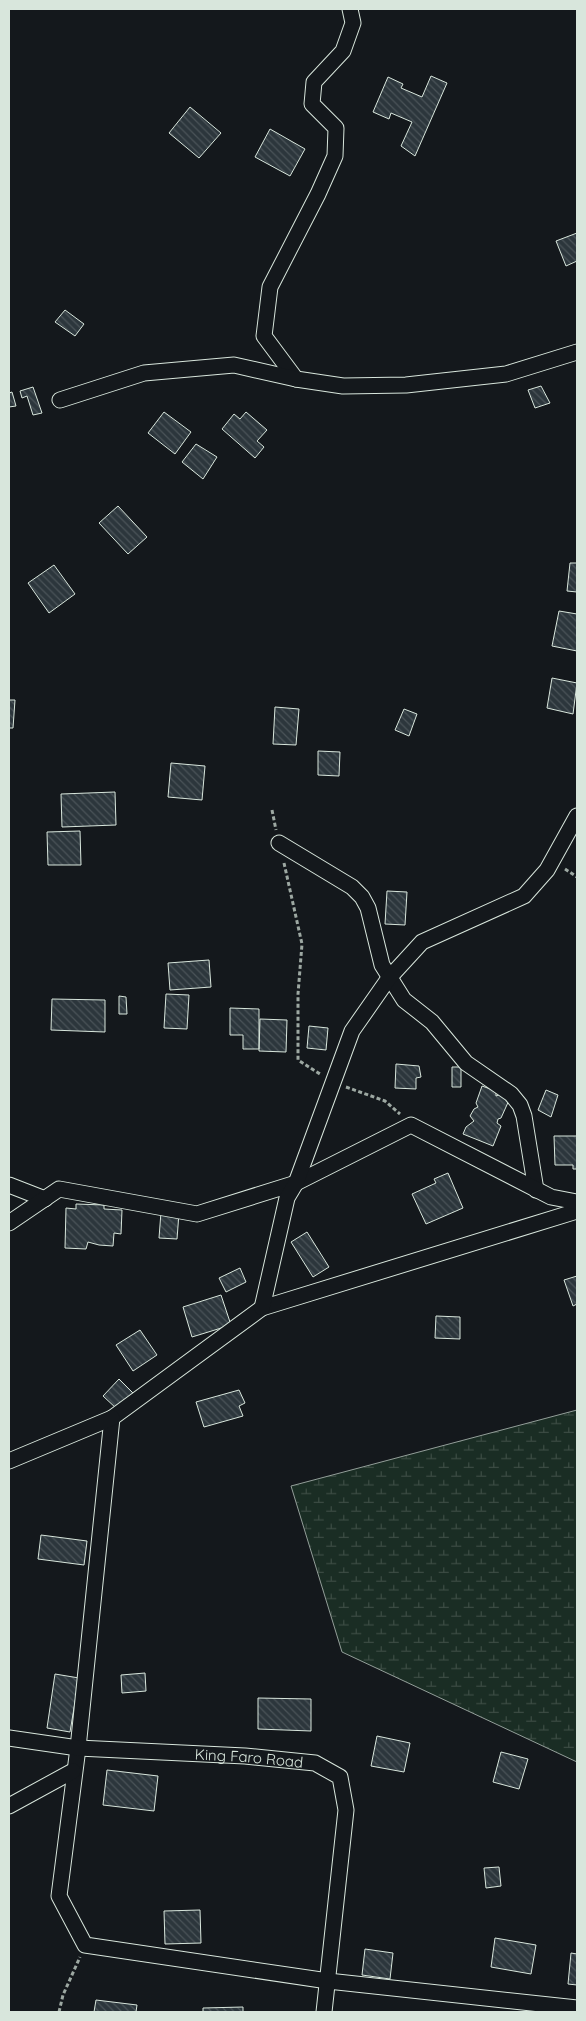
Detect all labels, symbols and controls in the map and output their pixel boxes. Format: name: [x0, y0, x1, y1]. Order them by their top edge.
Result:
street label: King Faro Road: [194, 1744, 304, 1771]

